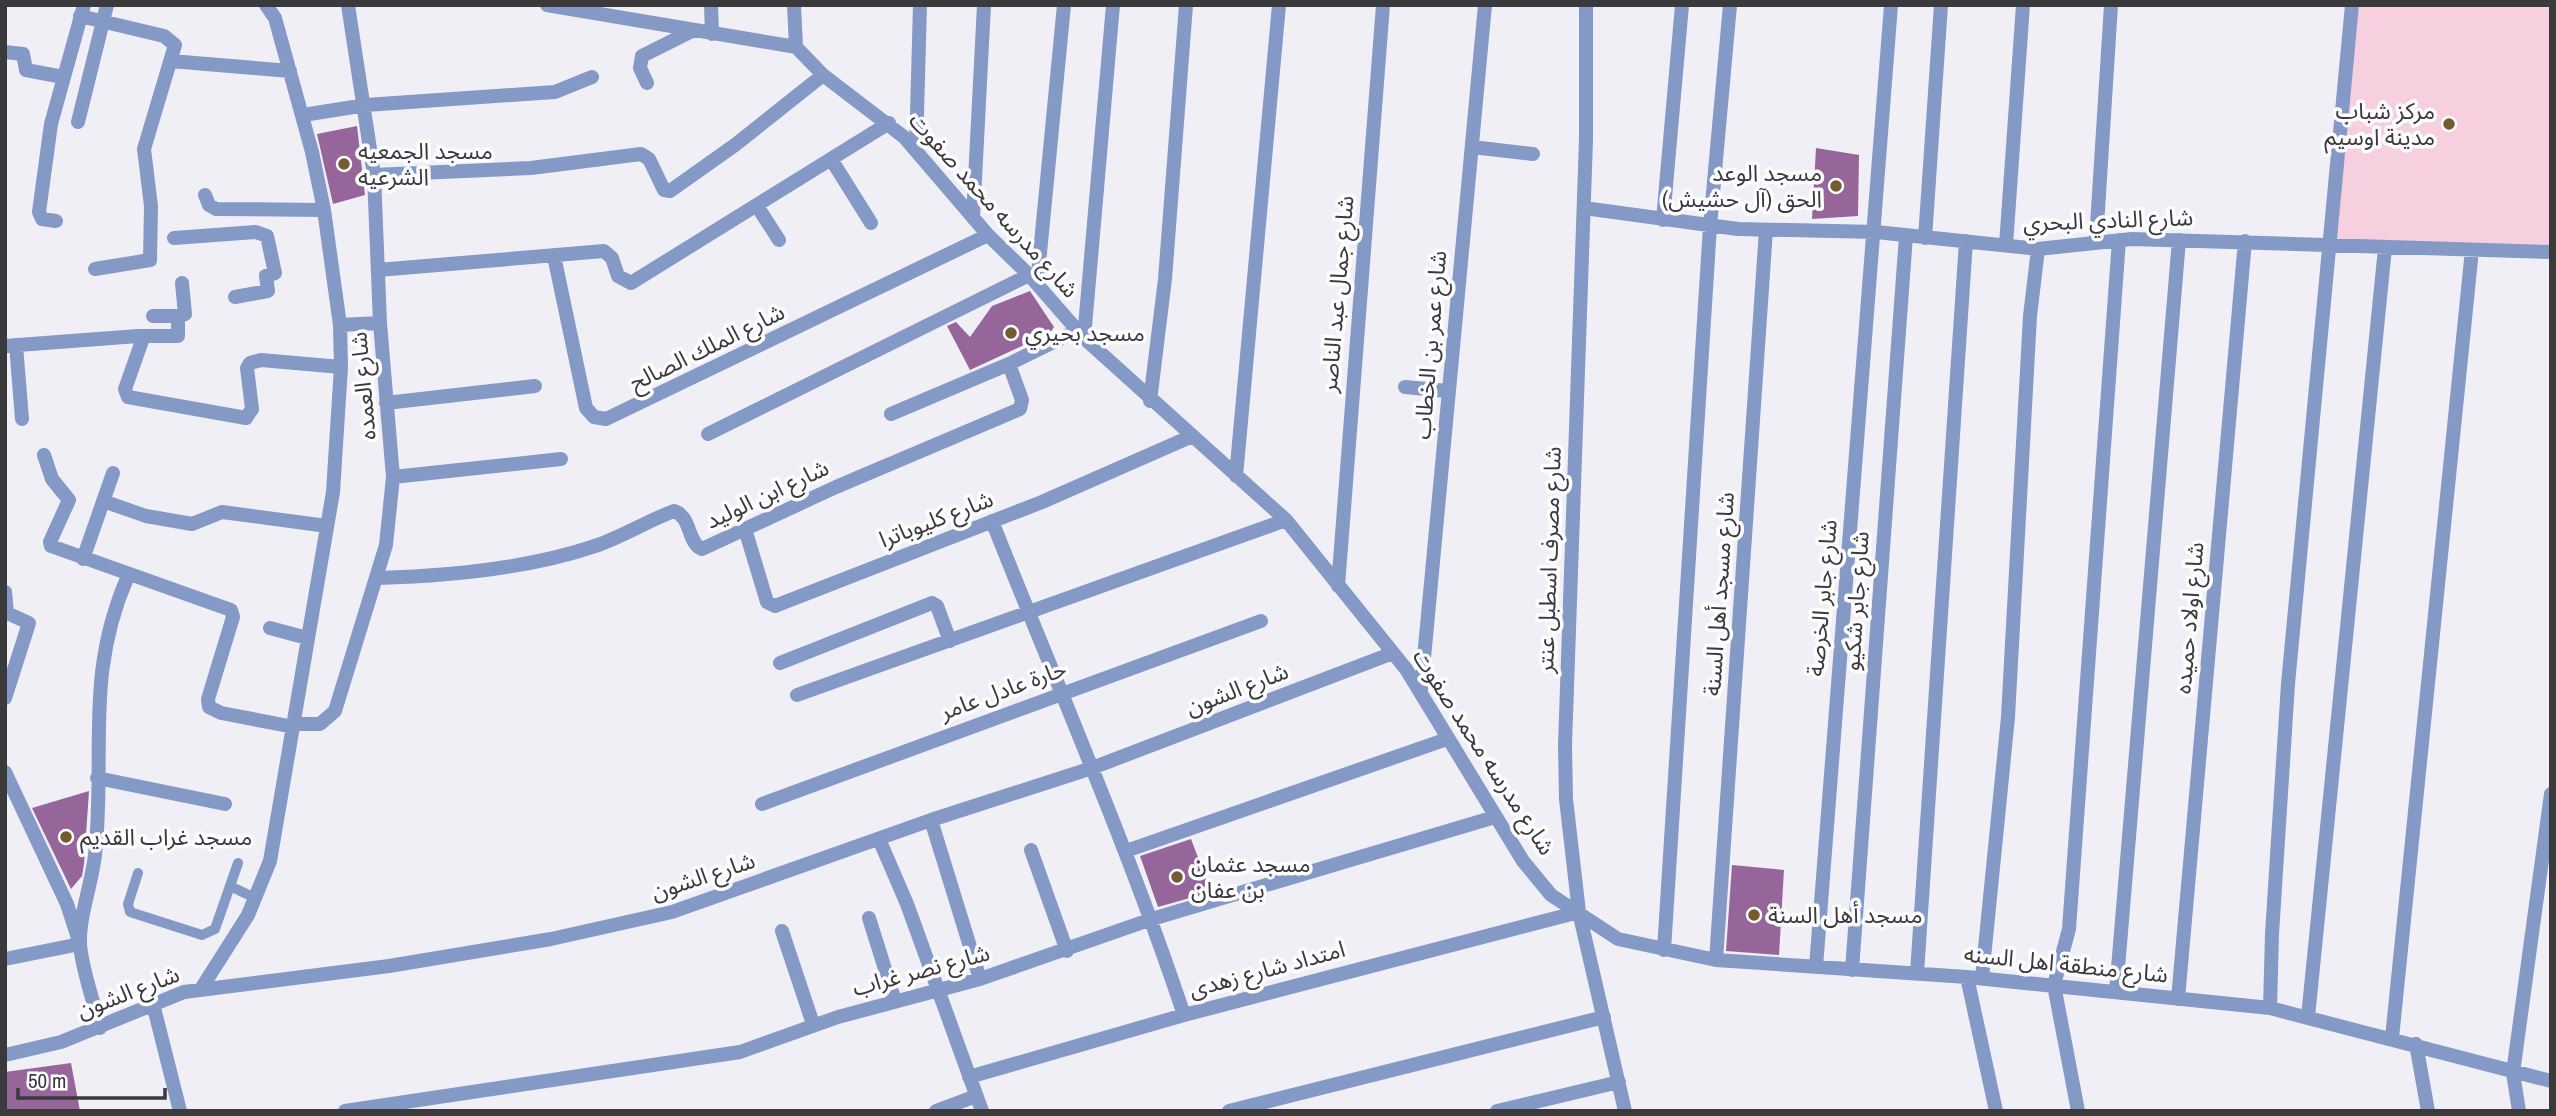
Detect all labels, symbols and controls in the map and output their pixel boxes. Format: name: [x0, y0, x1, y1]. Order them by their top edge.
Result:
place label: مركز شباب مدينة اوسيم: [2324, 95, 2435, 154]
street label: شارع مدرسه محمد صفوت: [901, 105, 1086, 306]
marker: مركز شباب مدينة اوسيم: [2441, 116, 2457, 132]
place label: مسجد الجمعيه الشرعيه: [358, 135, 493, 192]
marker: مسجد الجمعيه الشرعيه: [336, 156, 352, 172]
place label: مسجد الوعد الحق (آل حشيش): [1662, 157, 1822, 214]
marker: مسجد الوعد الحق (آل حشيش): [1828, 178, 1844, 194]
street label: شارع جمال عبد الناصر: [1312, 194, 1363, 395]
street label: شارع النادي البحري: [2022, 201, 2194, 240]
street label: شارع عمر بن الخطاب: [1406, 249, 1455, 441]
street label: شارع الملك الصالح: [624, 296, 790, 399]
place label: مسجد بحيري: [1025, 317, 1145, 350]
marker: مسجد بحيري: [1003, 325, 1019, 341]
street label: شارع العمده: [342, 331, 385, 441]
street label: شارع مصرف اسطبل عنتر: [1529, 446, 1570, 675]
street label: شارع ابن الوليد: [700, 451, 834, 537]
street label: شارع كليوباترا: [874, 483, 998, 556]
street label: شارع مسجد أهل السنة: [1696, 491, 1743, 697]
street label: شارع جابر الخرصة: [1799, 518, 1846, 678]
street label: شارع جابر شكيو: [1835, 530, 1878, 672]
street label: شارع اولاد حميده: [2166, 541, 2213, 695]
street label: شارع مدرسه محمد صفوت: [1404, 643, 1563, 862]
street label: حارة عادل عامر: [934, 652, 1070, 727]
street label: شارع الشون: [1181, 655, 1293, 724]
place label: مسجد غراب القديم: [80, 821, 252, 854]
marker: مسجد غراب القديم: [58, 829, 74, 845]
street label: شارع الشون: [647, 844, 759, 909]
place label: مسجد عثمان بن عفان: [1191, 848, 1311, 905]
marker: مسجد عثمان بن عفان: [1169, 869, 1185, 885]
place label: مسجد أهل السنة: [1768, 899, 1922, 930]
marker: مسجد أهل السنة: [1746, 907, 1762, 923]
street label: امتداد شارع زهدى: [1185, 933, 1349, 1006]
street label: شارع نصر غراب: [849, 936, 993, 1005]
street label: شارع منطقة اهل السنه: [1962, 937, 2170, 992]
street label: شارع الشون: [72, 958, 184, 1027]
scale bar: [18, 1056, 164, 1100]
text: 50 m: [28, 1066, 66, 1095]

